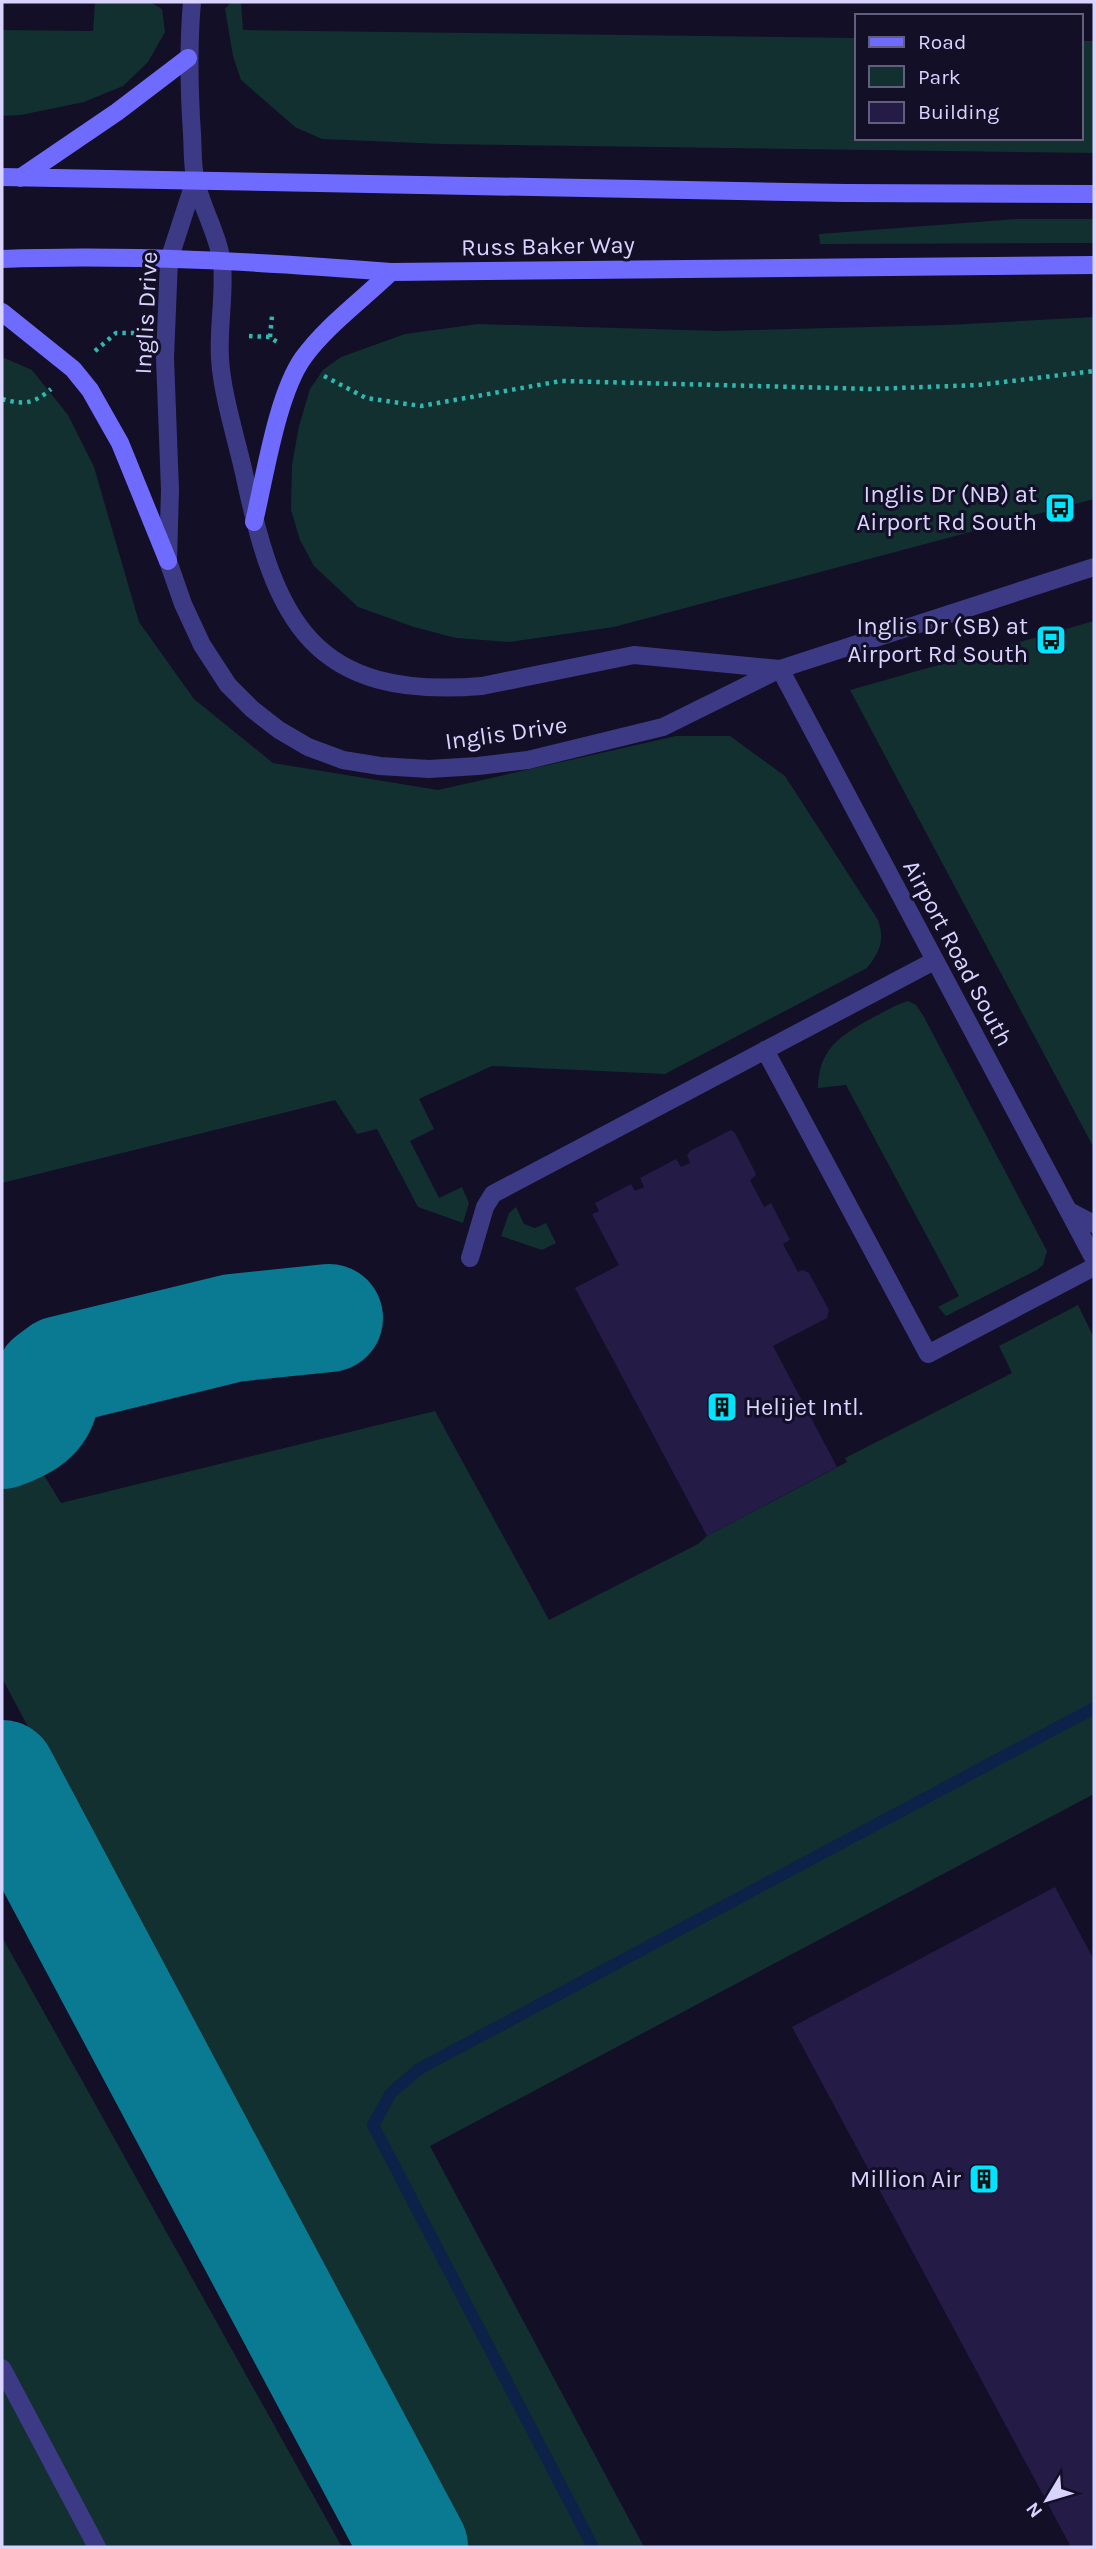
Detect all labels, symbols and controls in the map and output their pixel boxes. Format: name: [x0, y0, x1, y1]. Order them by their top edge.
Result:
legend: [855, 14, 1082, 140]
text: Road: [918, 30, 966, 54]
text: Park: [918, 65, 961, 89]
text: Building: [918, 100, 999, 124]
street label: Russ Baker Way: [461, 230, 635, 262]
street label: Inglis Drive: [129, 251, 163, 375]
place label: Inglis Dr (NB) at Airport Rd South: [857, 480, 1037, 536]
bus stop icon: Inglis Dr (NB) at Airport Rd South: [1043, 491, 1077, 525]
place label: Inglis Dr (SB) at Airport Rd South: [848, 612, 1028, 668]
bus stop icon: Inglis Dr (SB) at Airport Rd South: [1034, 623, 1068, 657]
street label: Inglis Drive: [443, 711, 569, 755]
street label: Airport Road South: [897, 855, 1019, 1051]
building icon: Helijet Intl.: [705, 1390, 739, 1424]
place label: Helijet Intl.: [745, 1393, 863, 1421]
building icon: Million Air: [967, 2162, 1001, 2196]
place label: Million Air: [850, 2165, 961, 2193]
north arrow: [1012, 2465, 1082, 2535]
text: N: [1022, 2498, 1047, 2522]

